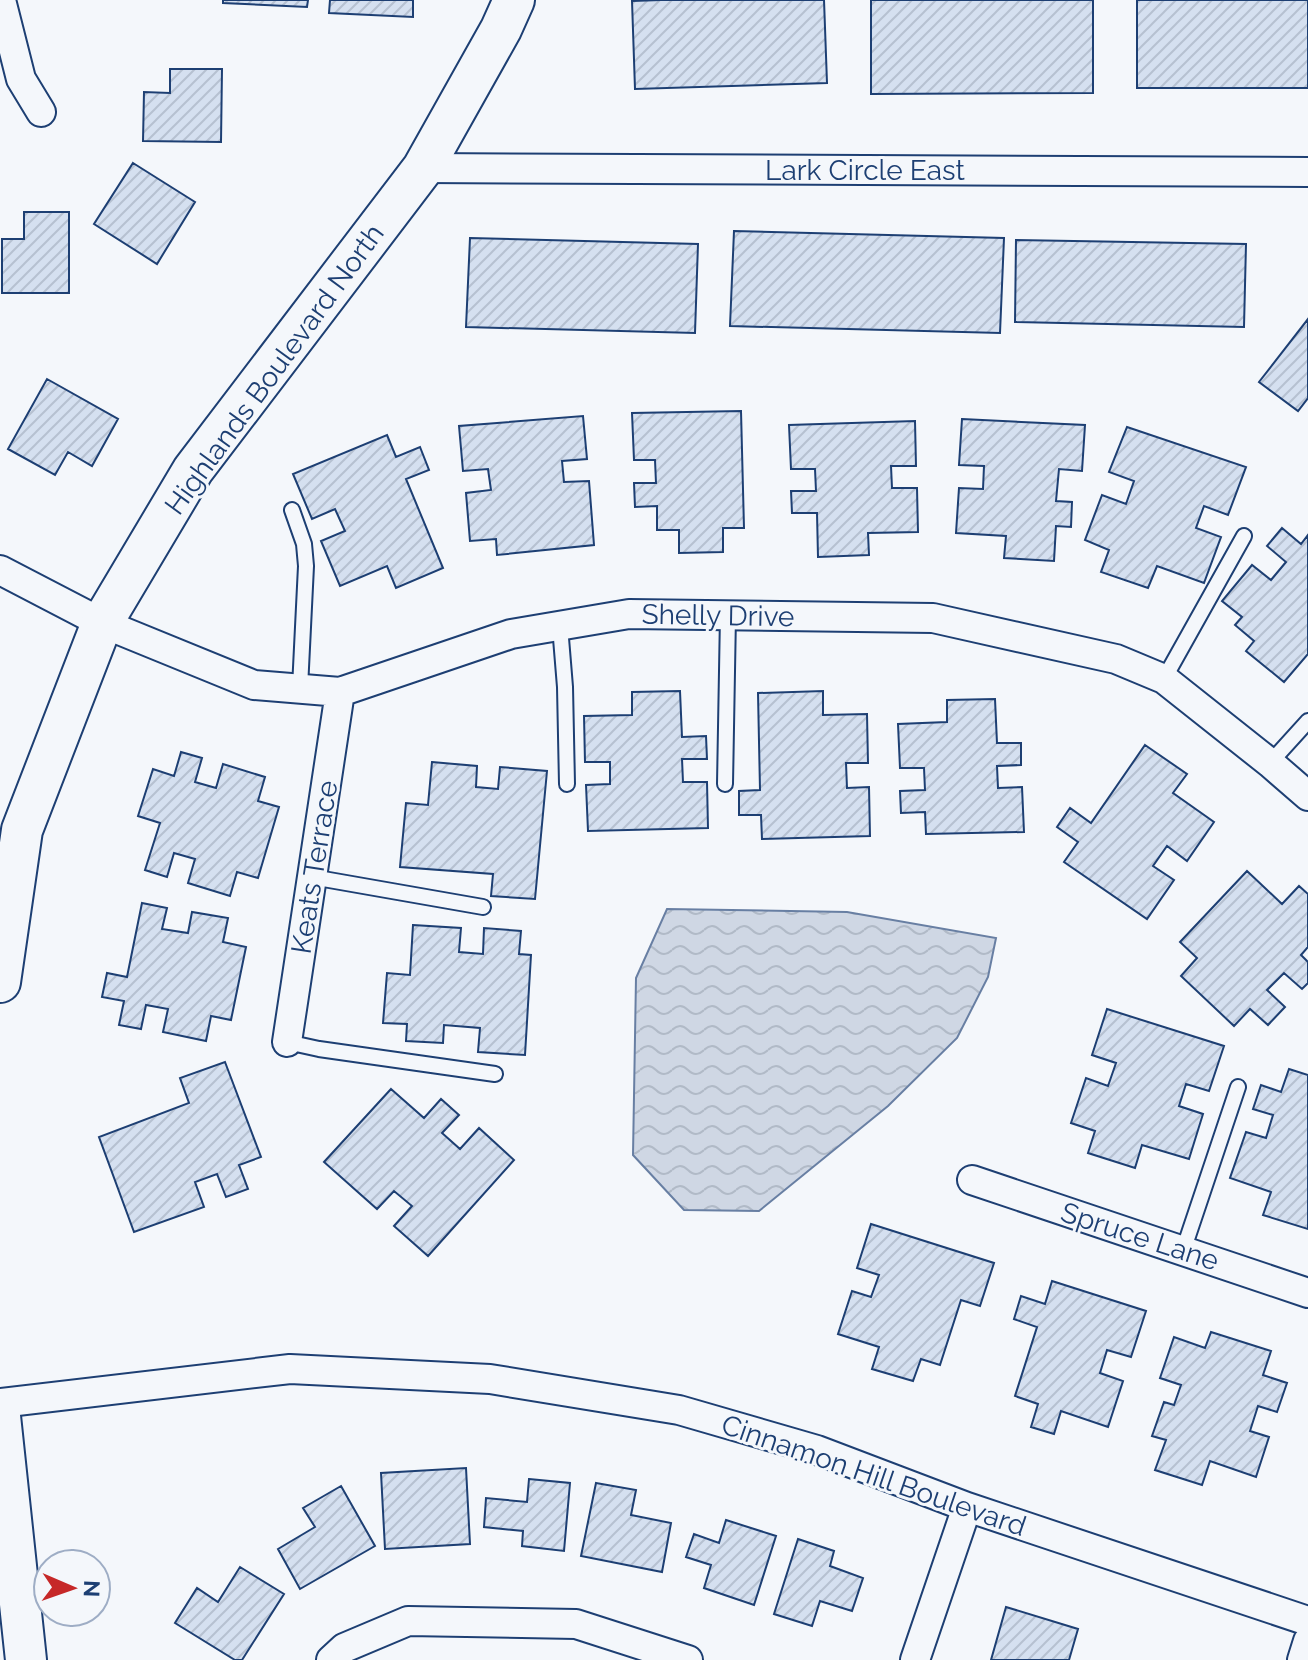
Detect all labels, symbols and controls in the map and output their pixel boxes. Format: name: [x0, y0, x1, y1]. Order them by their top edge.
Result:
street label: Lark Circle East: [765, 154, 966, 187]
street label: Highlands Boulevard North: [158, 218, 391, 521]
street label: Shelly Drive: [641, 598, 795, 633]
street label: Keats Terrace: [285, 778, 344, 956]
street label: Spruce Lane: [1057, 1195, 1223, 1277]
street label: Cinnamon Hill Boulevard: [717, 1408, 1030, 1543]
north arrow: [32, 1548, 112, 1628]
text: N: [79, 1580, 105, 1598]

